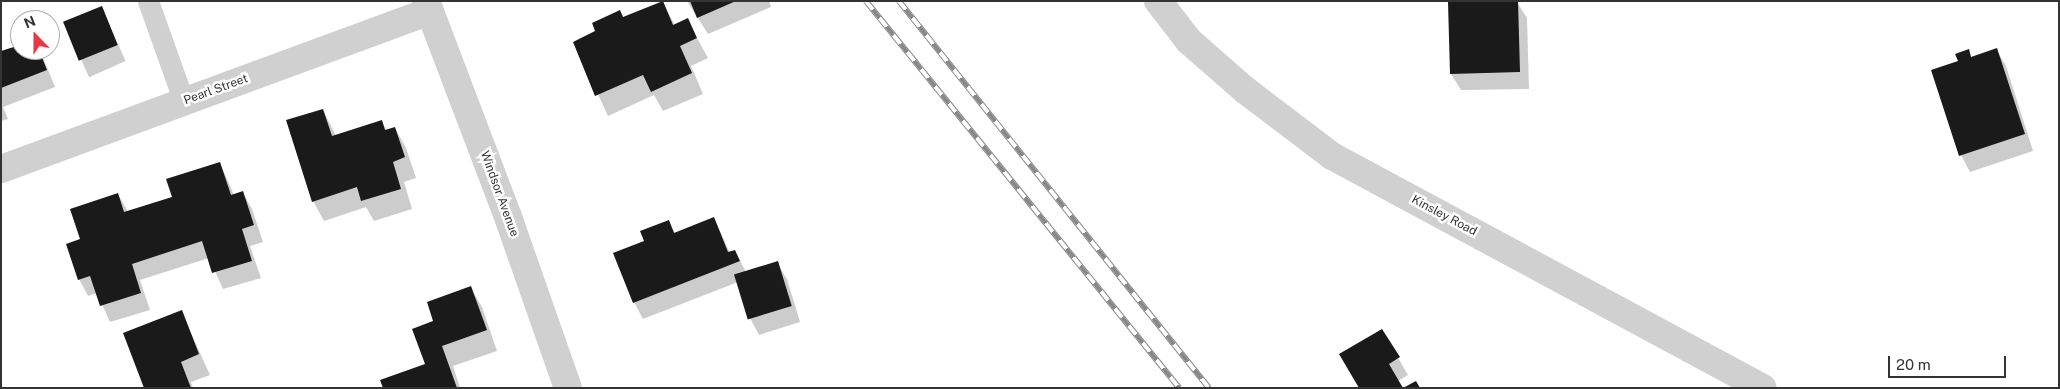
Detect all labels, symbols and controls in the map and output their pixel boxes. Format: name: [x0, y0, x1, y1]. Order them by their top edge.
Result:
north arrow: [10, 10, 60, 60]
text: N: [22, 13, 38, 31]
street label: Pearl Street: [182, 72, 250, 108]
street label: Windsor Avenue: [477, 149, 521, 239]
street label: Kinsley Road: [1409, 193, 1479, 239]
scale bar: [1890, 346, 2008, 378]
text: 20 m: [1896, 356, 1931, 373]

